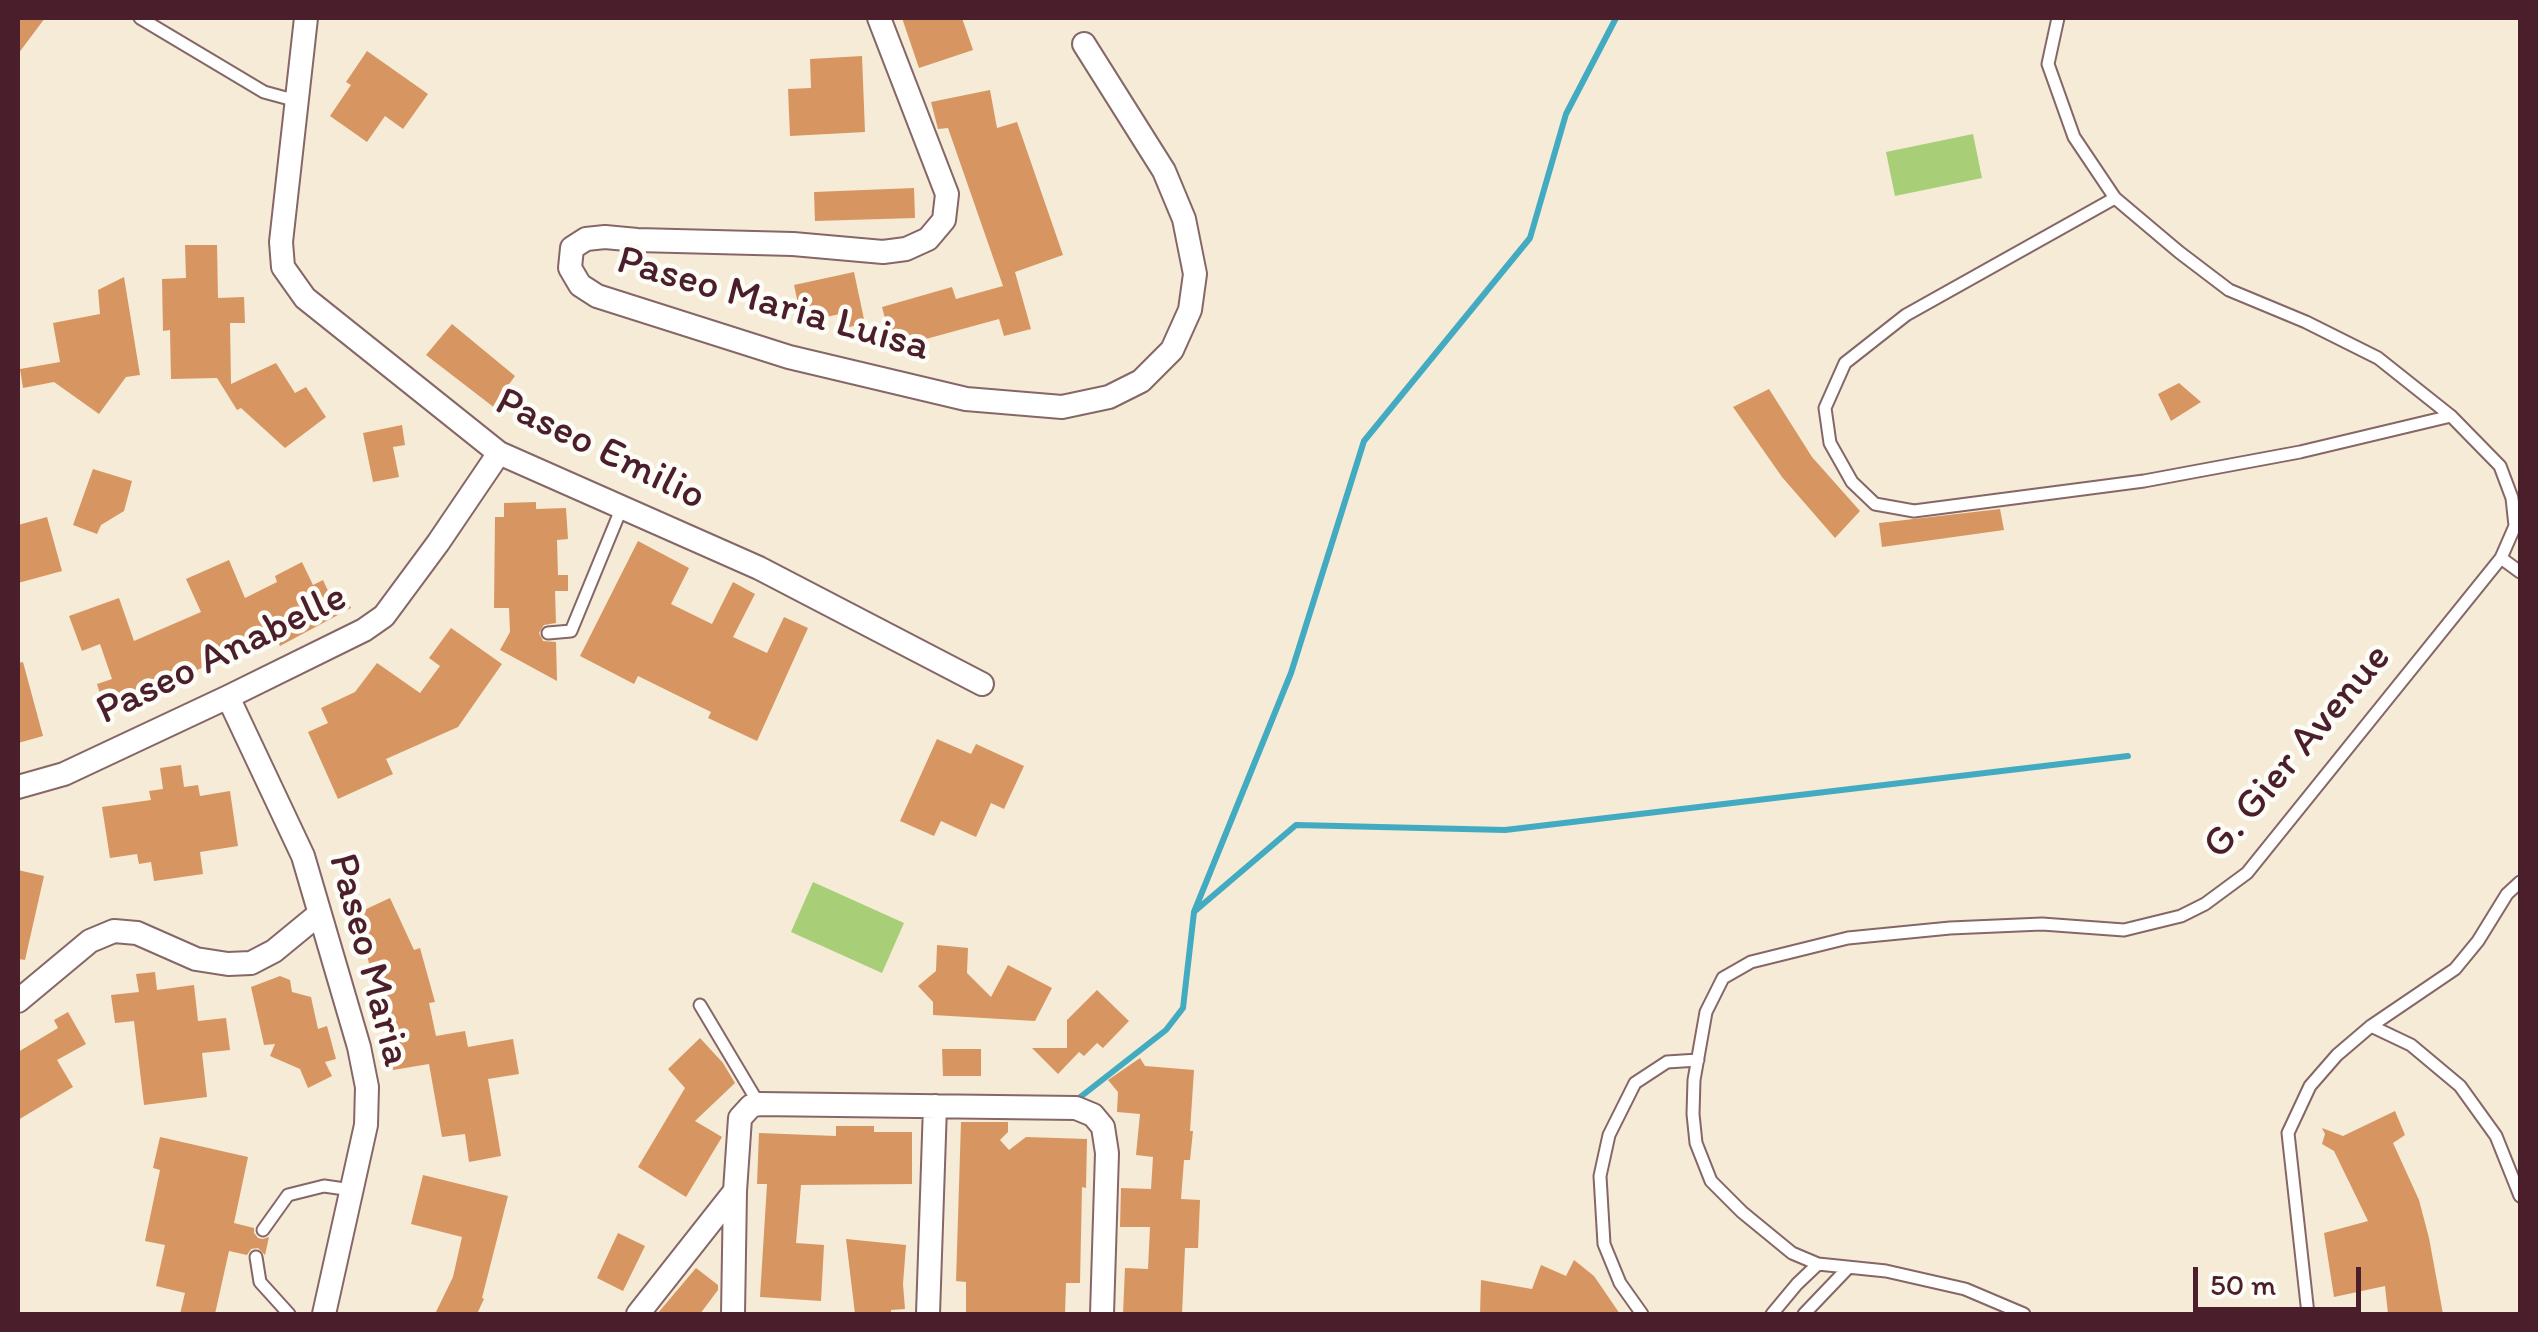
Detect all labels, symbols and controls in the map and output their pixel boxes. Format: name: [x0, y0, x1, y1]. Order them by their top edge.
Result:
street label: Paseo Maria Luisa: [611, 236, 935, 374]
street label: Paseo Emilio: [487, 378, 713, 522]
street label: Paseo Anabelle: [89, 573, 355, 737]
street label: G. Gier Avenue: [2193, 634, 2403, 870]
street label: Paseo Maria: [315, 848, 421, 1072]
scale bar: [2198, 1247, 2366, 1309]
text: 50 m: [2210, 1266, 2276, 1303]

